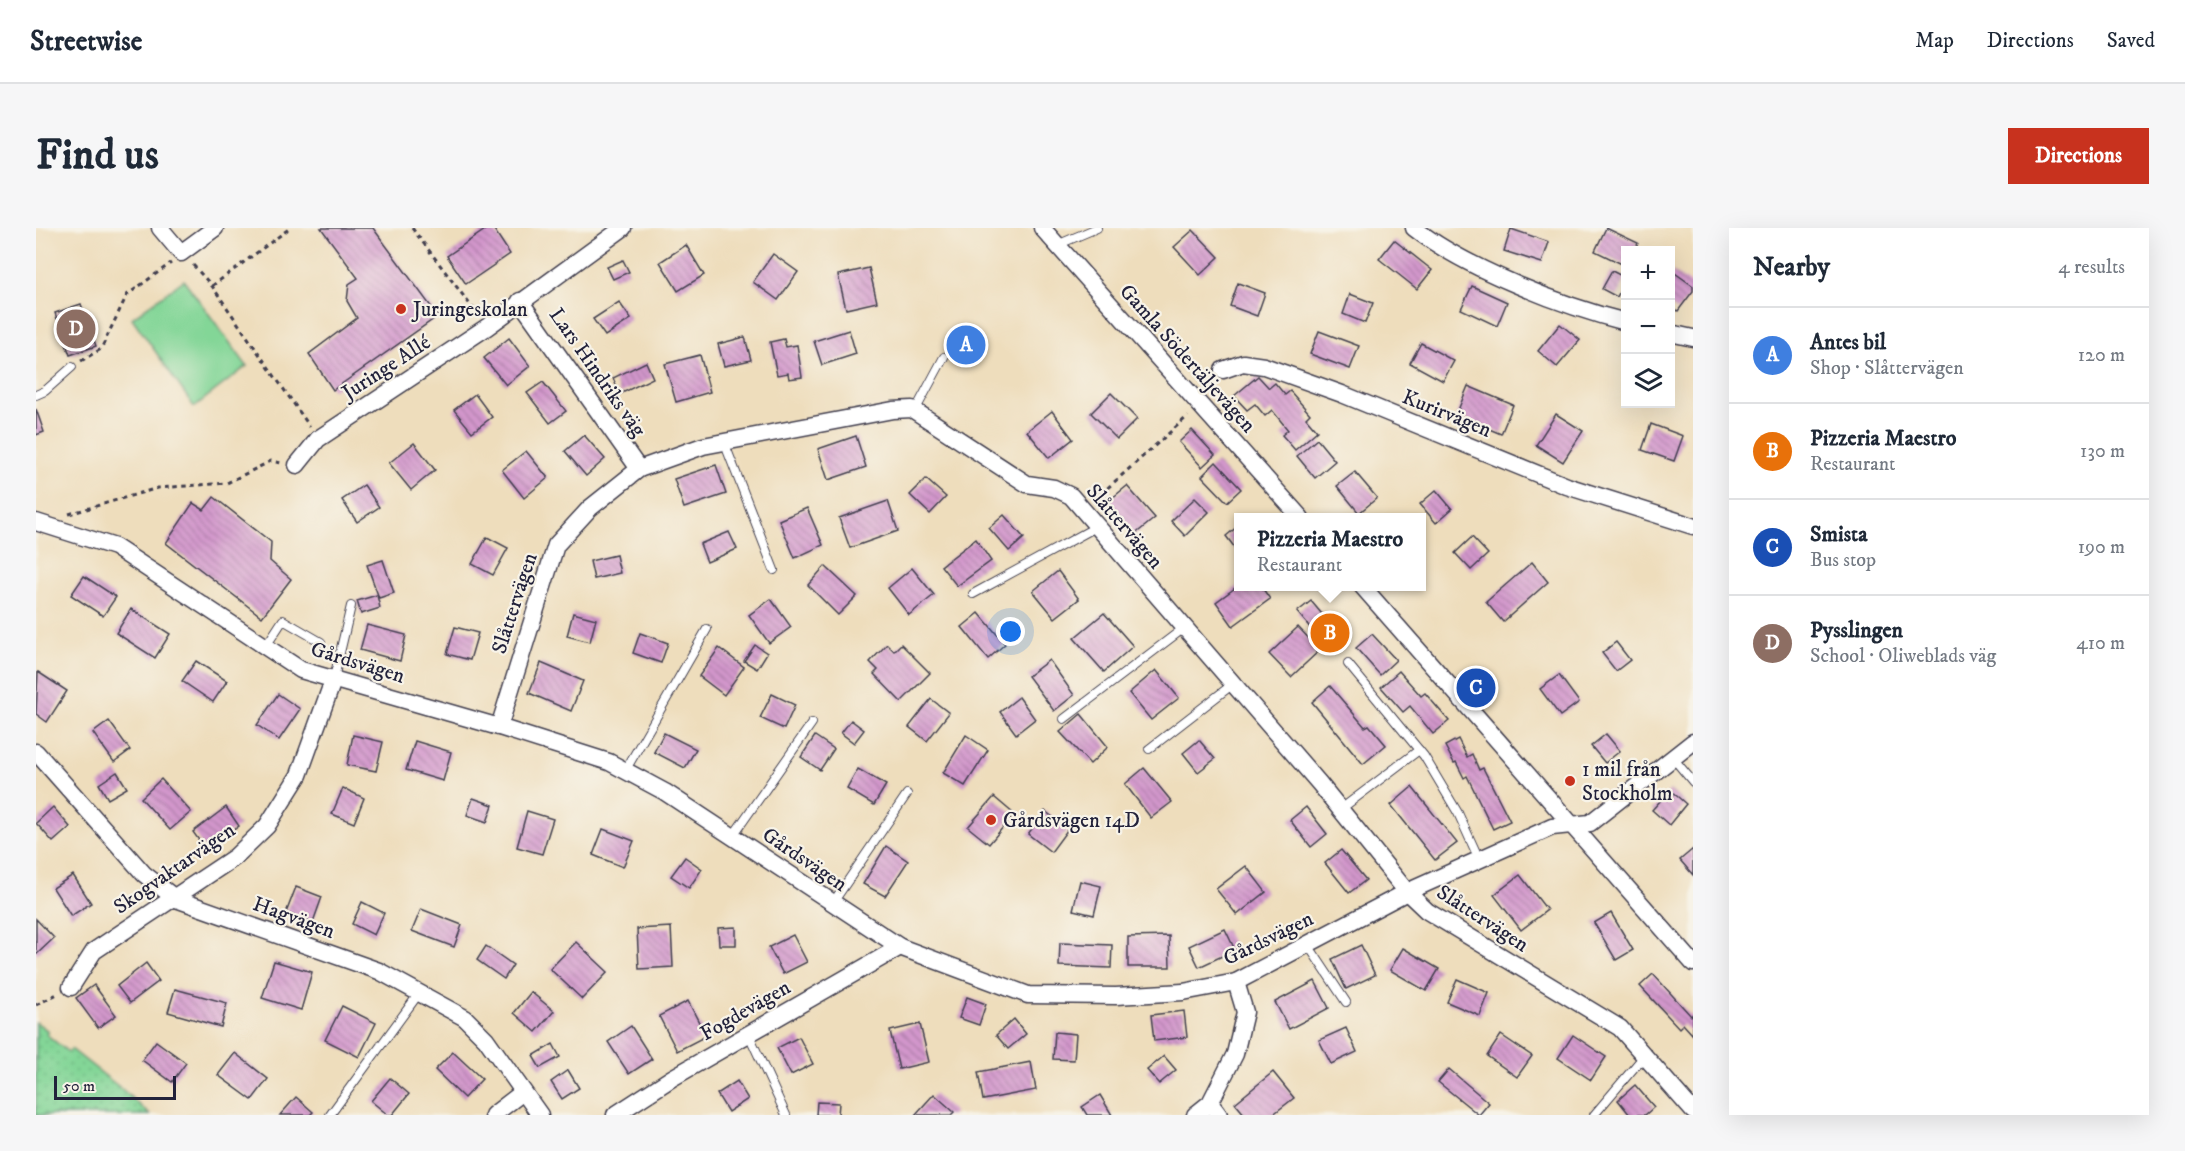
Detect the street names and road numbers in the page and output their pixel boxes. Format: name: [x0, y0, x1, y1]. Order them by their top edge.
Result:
street label: Gamla Södertäljevägen: [1114, 279, 1261, 438]
street label: Lars Hindriks väg: [543, 303, 652, 443]
street label: Juringe Allé: [336, 329, 436, 407]
street label: Kurirvägen: [1398, 384, 1495, 444]
street label: Slåttervägen: [1080, 479, 1168, 575]
street label: Slåttervägen: [486, 550, 543, 657]
street label: Gårdsvägen: [308, 636, 408, 690]
street label: Skogvaktarvägen: [109, 817, 240, 920]
street label: Gårdsvägen: [757, 822, 852, 898]
street label: Slåttervägen: [1432, 879, 1533, 958]
street label: Hagvägen: [249, 891, 338, 945]
street label: Gårdsvägen: [1219, 906, 1318, 972]
street label: Fogdevägen: [696, 975, 795, 1047]

